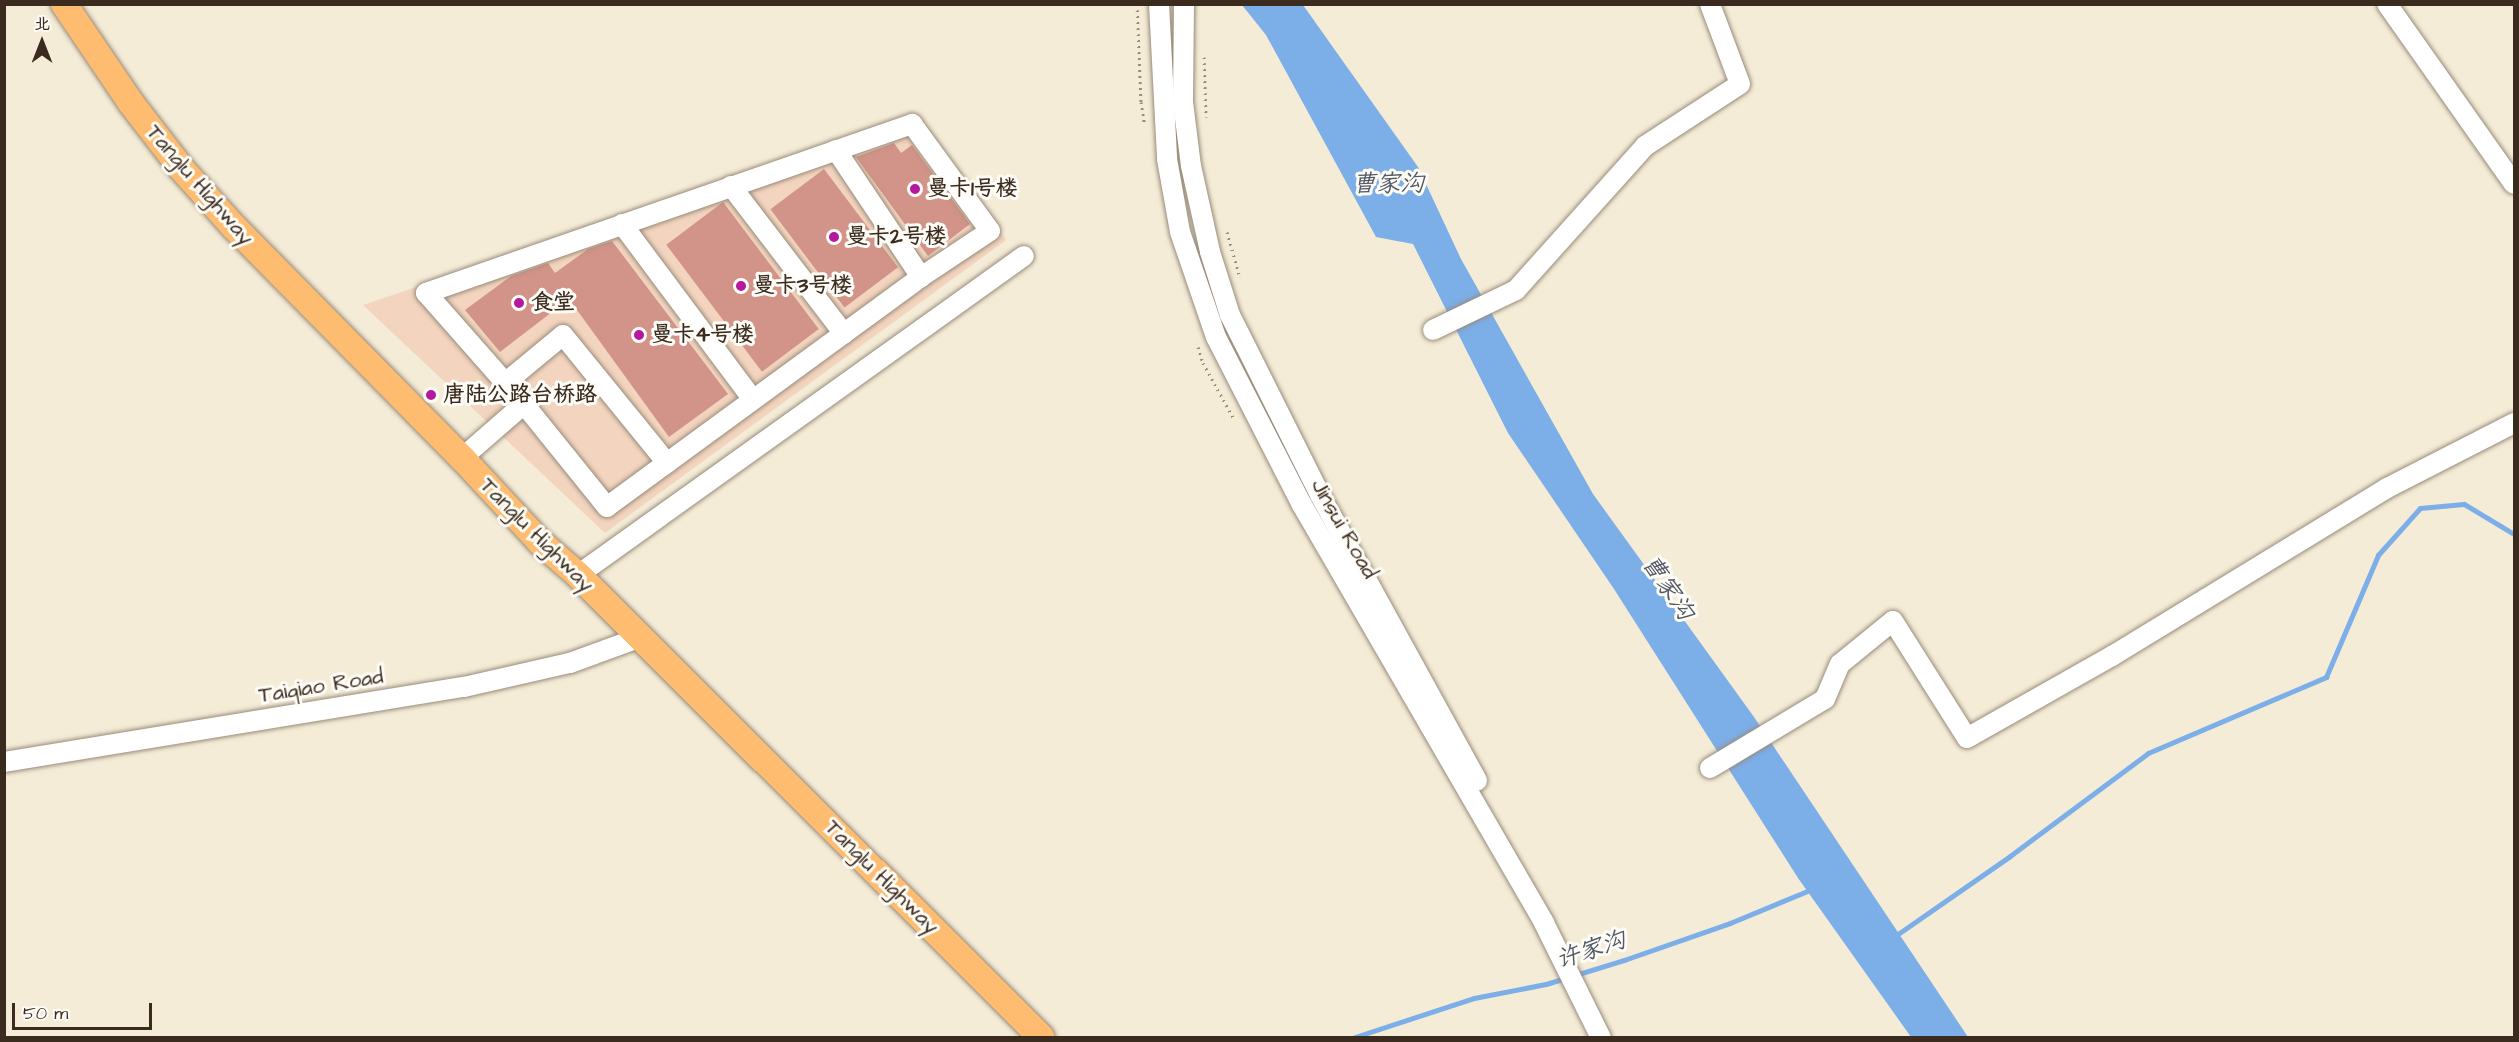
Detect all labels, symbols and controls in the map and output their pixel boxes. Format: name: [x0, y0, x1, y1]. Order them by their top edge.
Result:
north arrow: [12, 12, 72, 72]
text: 北: [34, 13, 50, 35]
street label: Tanglu Highway: [141, 120, 259, 250]
water label: 曹家沟: [1352, 171, 1424, 199]
place label: 曼卡1号楼: [927, 176, 1018, 202]
marker: 曼卡1号楼: [908, 182, 922, 196]
place label: 曼卡2号楼: [846, 224, 947, 250]
marker: 曼卡2号楼: [827, 230, 841, 244]
place label: 曼卡3号楼: [753, 273, 852, 299]
marker: 曼卡3号楼: [734, 279, 748, 293]
place label: 食堂: [531, 290, 575, 316]
marker: 食堂: [512, 296, 526, 310]
place label: 曼卡4号楼: [651, 322, 754, 348]
marker: 曼卡4号楼: [632, 328, 646, 342]
place label: 唐陆公路台桥路: [443, 382, 597, 408]
marker: 唐陆公路台桥路: [424, 388, 438, 402]
street label: Tanglu Highway: [474, 472, 600, 598]
street label: Jinsui Road: [1305, 474, 1383, 584]
water label: 曹家沟: [1635, 550, 1699, 626]
street label: Taiqiao Road: [257, 663, 385, 709]
street label: Tanglu Highway: [819, 814, 945, 940]
water label: 许家沟: [1552, 926, 1630, 976]
scale bar: [15, 991, 154, 1029]
text: 50 m: [23, 1001, 68, 1026]

